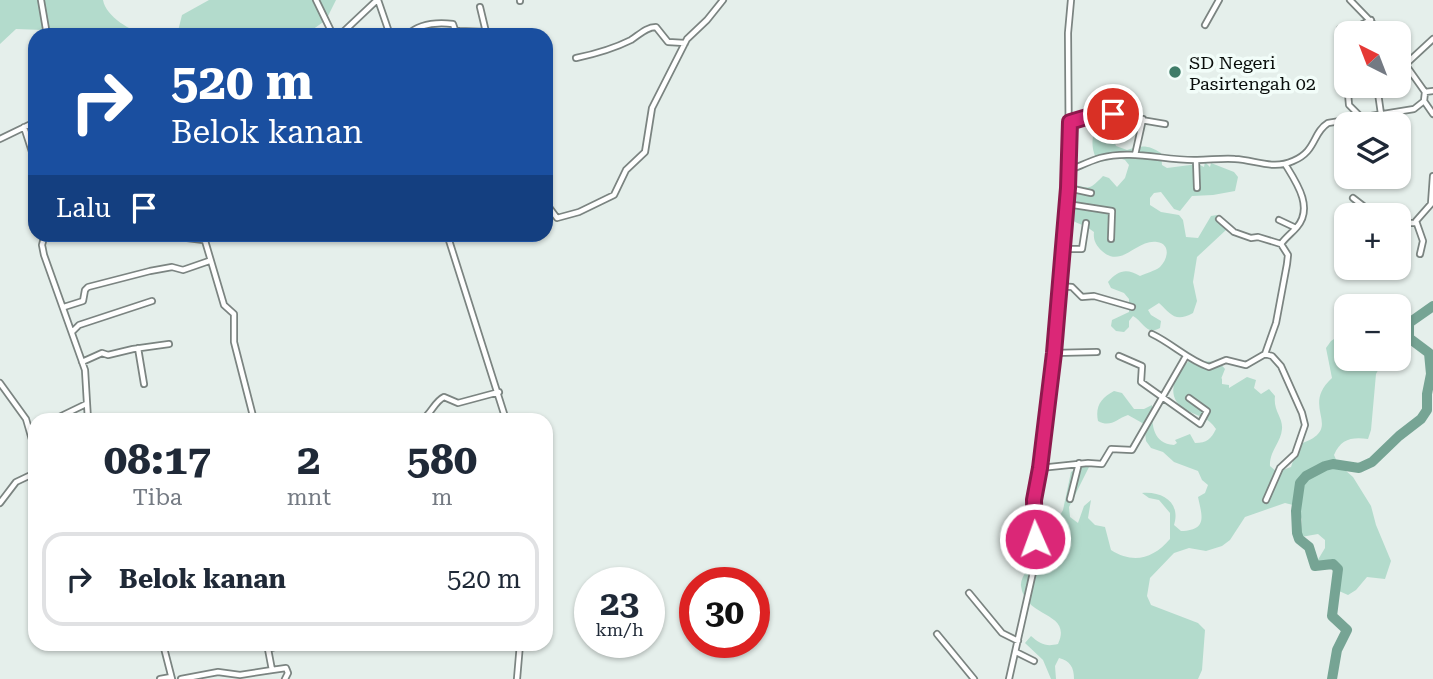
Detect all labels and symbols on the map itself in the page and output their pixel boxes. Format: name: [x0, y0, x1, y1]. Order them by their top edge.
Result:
north arrow: [1334, 21, 1410, 98]
place label: SD Negeri Pasirtengah 02: [1189, 52, 1316, 94]
marker: SD Negeri Pasirtengah 02: [1167, 64, 1183, 80]
pin: [1083, 84, 1143, 144]
position arrow: [998, 502, 1072, 576]
speed limit sign: 30: [679, 567, 770, 658]

